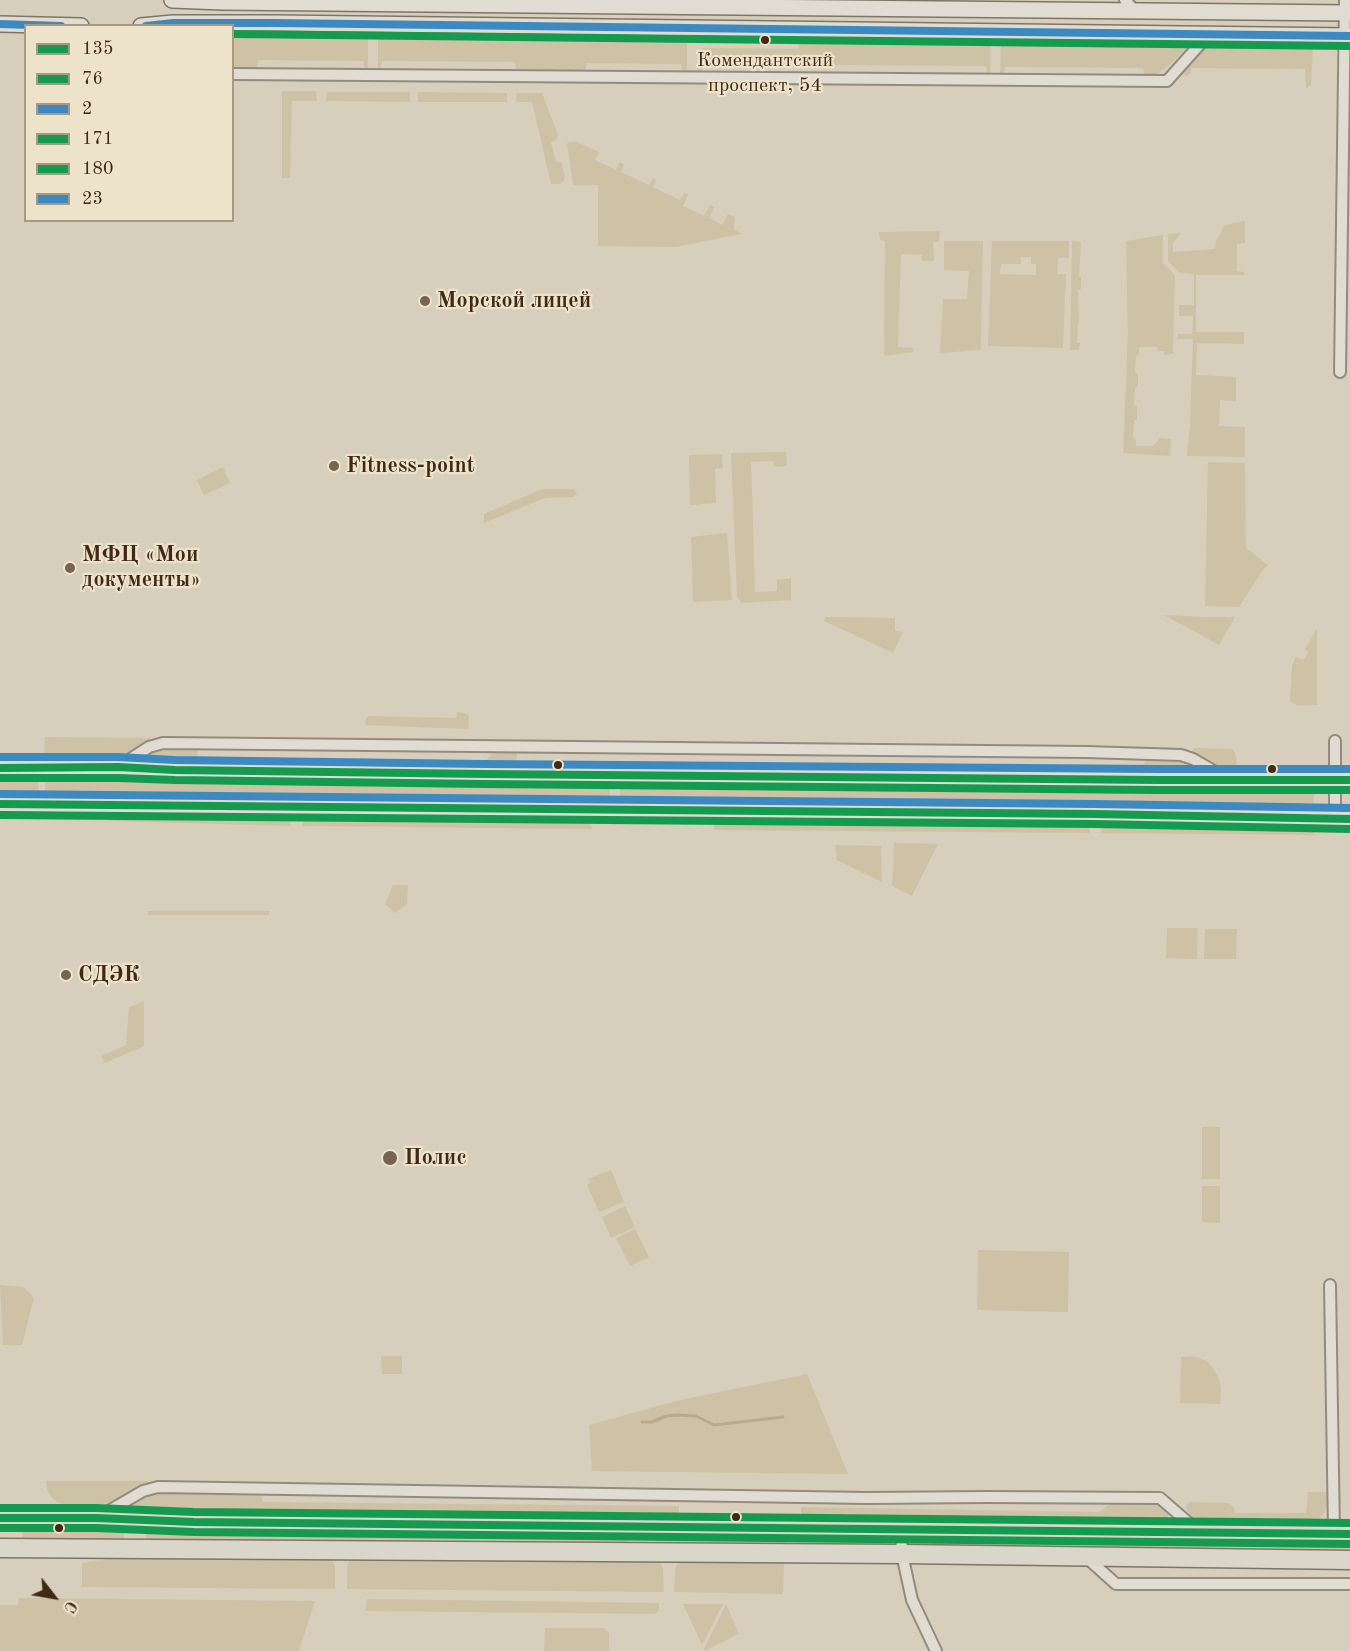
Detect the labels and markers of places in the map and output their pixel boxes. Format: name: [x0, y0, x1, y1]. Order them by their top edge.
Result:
marker: Комендантский проспект, 54: [759, 34, 771, 46]
place label: Комендантский проспект, 54: [697, 49, 833, 96]
place label: Морской лицей: [437, 288, 591, 314]
marker: Морской лицей: [418, 294, 432, 308]
place label: Fitness-point: [346, 453, 475, 479]
marker: Fitness-point: [327, 459, 341, 473]
place label: МФЦ «Мои документы»: [82, 542, 201, 594]
marker: МФЦ «Мои документы»: [63, 561, 77, 575]
unlabelled marker: [552, 759, 564, 771]
unlabelled marker: [1266, 763, 1278, 775]
place label: СДЭК: [78, 962, 140, 988]
marker: СДЭК: [59, 968, 73, 982]
place label: Полис: [404, 1145, 467, 1171]
marker: Полис: [381, 1149, 399, 1167]
unlabelled marker: [730, 1511, 742, 1523]
unlabelled marker: [53, 1522, 65, 1534]

